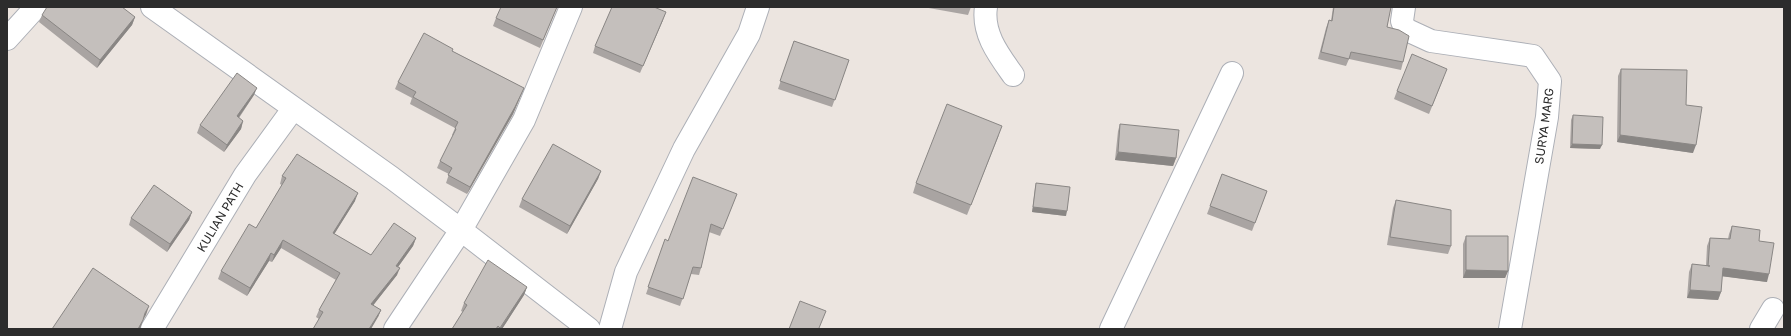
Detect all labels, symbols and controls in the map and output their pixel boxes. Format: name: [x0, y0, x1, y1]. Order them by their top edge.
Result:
street label: SURYA MARG: [1531, 87, 1557, 165]
street label: KULIAN PATH: [193, 180, 247, 254]

